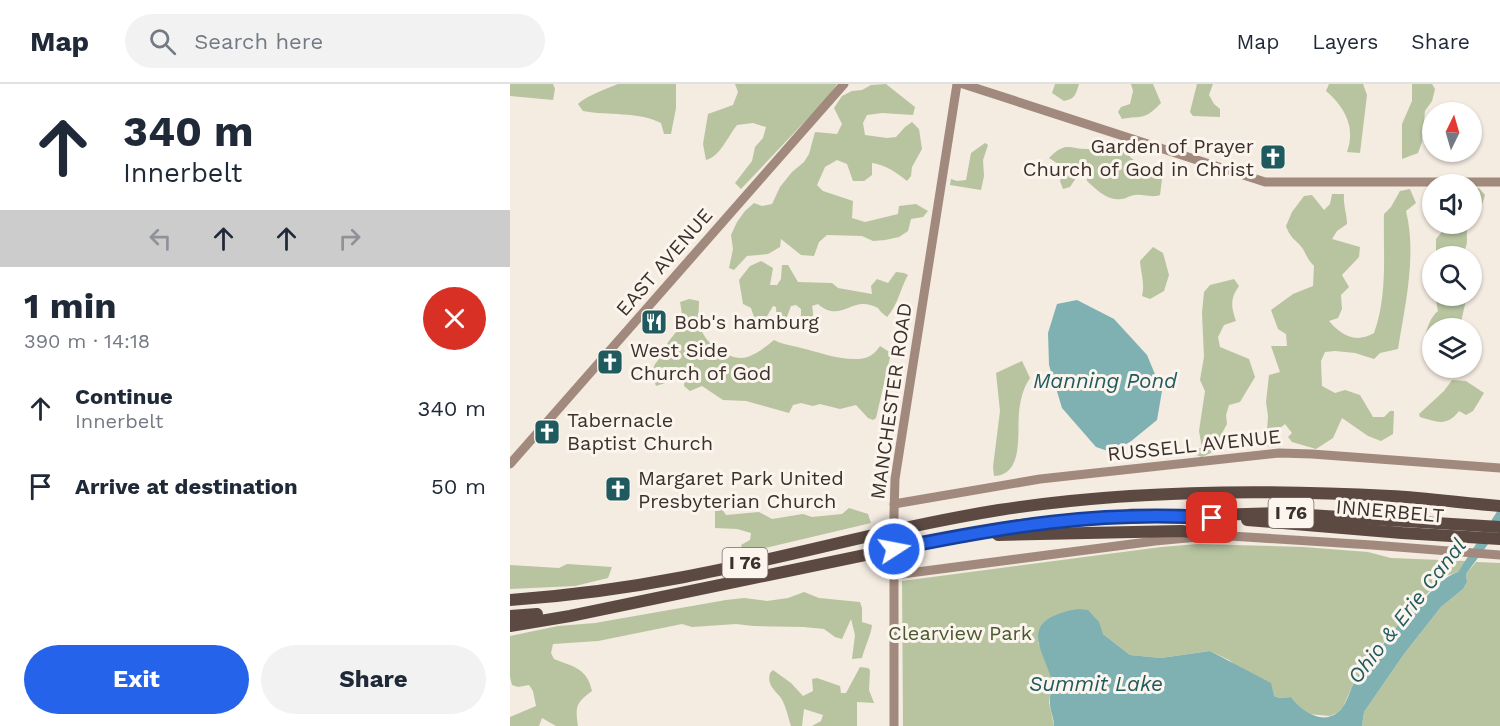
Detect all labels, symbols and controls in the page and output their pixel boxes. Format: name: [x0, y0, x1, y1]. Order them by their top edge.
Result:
search box: [125, 14, 545, 68]
text: Map: [30, 25, 89, 58]
icon: search: [146, 25, 179, 58]
text: Search here: [194, 29, 323, 54]
text: Map: [1236, 29, 1279, 54]
text: Layers: [1312, 29, 1378, 54]
text: Share: [1411, 29, 1470, 54]
north arrow: [1422, 102, 1482, 162]
map controls: [1422, 102, 1482, 378]
text: 340 m: [123, 107, 254, 156]
icon: ahead: [24, 108, 102, 186]
place label: Garden of Prayer Church of God in Christ: [1023, 134, 1255, 181]
church icon: Garden of Prayer Church of God in Christ: [1258, 142, 1288, 172]
text: Innerbelt: [123, 157, 242, 189]
button: sound: [1422, 174, 1482, 234]
street label: EAST AVENUE: [611, 203, 717, 321]
icon: left: [144, 222, 177, 255]
icon: ahead: [207, 222, 240, 255]
icon: ahead: [270, 222, 303, 255]
icon: right: [333, 222, 366, 255]
button: search: [1422, 246, 1482, 306]
text: 1 min: [24, 285, 116, 327]
button: close: [423, 287, 486, 350]
street label: MANCHESTER ROAD: [865, 301, 917, 501]
restaurant icon: Bob's hamburg: [639, 307, 669, 337]
place label: Bob's hamburg: [674, 310, 819, 334]
button: layers: [1422, 318, 1482, 378]
text: 390 m · 14:18: [24, 329, 150, 353]
place label: West Side Church of God: [630, 338, 771, 385]
church icon: West Side Church of God: [595, 347, 625, 377]
water label: Manning Pond: [1033, 368, 1178, 393]
text: Continue: [75, 384, 173, 409]
icon: ahead: [24, 392, 57, 425]
text: 340 m: [418, 396, 486, 421]
place label: Tabernacle Baptist Church: [567, 408, 713, 455]
text: Innerbelt: [75, 409, 163, 433]
church icon: Tabernacle Baptist Church: [532, 417, 562, 447]
street label: RUSSELL AVENUE: [1106, 424, 1282, 466]
place label: Margaret Park United Presbyterian Church: [638, 466, 844, 513]
icon: arrive: [24, 470, 57, 503]
text: Arrive at destination: [75, 474, 298, 499]
text: 50 m: [431, 474, 486, 499]
church icon: Margaret Park United Presbyterian Church: [603, 474, 633, 504]
pin: [1186, 492, 1237, 543]
street label: INNERBELT: [1335, 494, 1445, 528]
road number: I 76: [1268, 498, 1314, 528]
icon: arrive: [1195, 501, 1228, 534]
position arrow: [862, 517, 926, 581]
water label: Ohio & Erie Canal: [1342, 533, 1471, 688]
road number: I 76: [722, 548, 768, 578]
park label: Clearview Park: [888, 621, 1032, 645]
button: Exit: [24, 645, 249, 714]
button: Share: [261, 645, 486, 714]
water label: Summit Lake: [1029, 671, 1163, 696]

